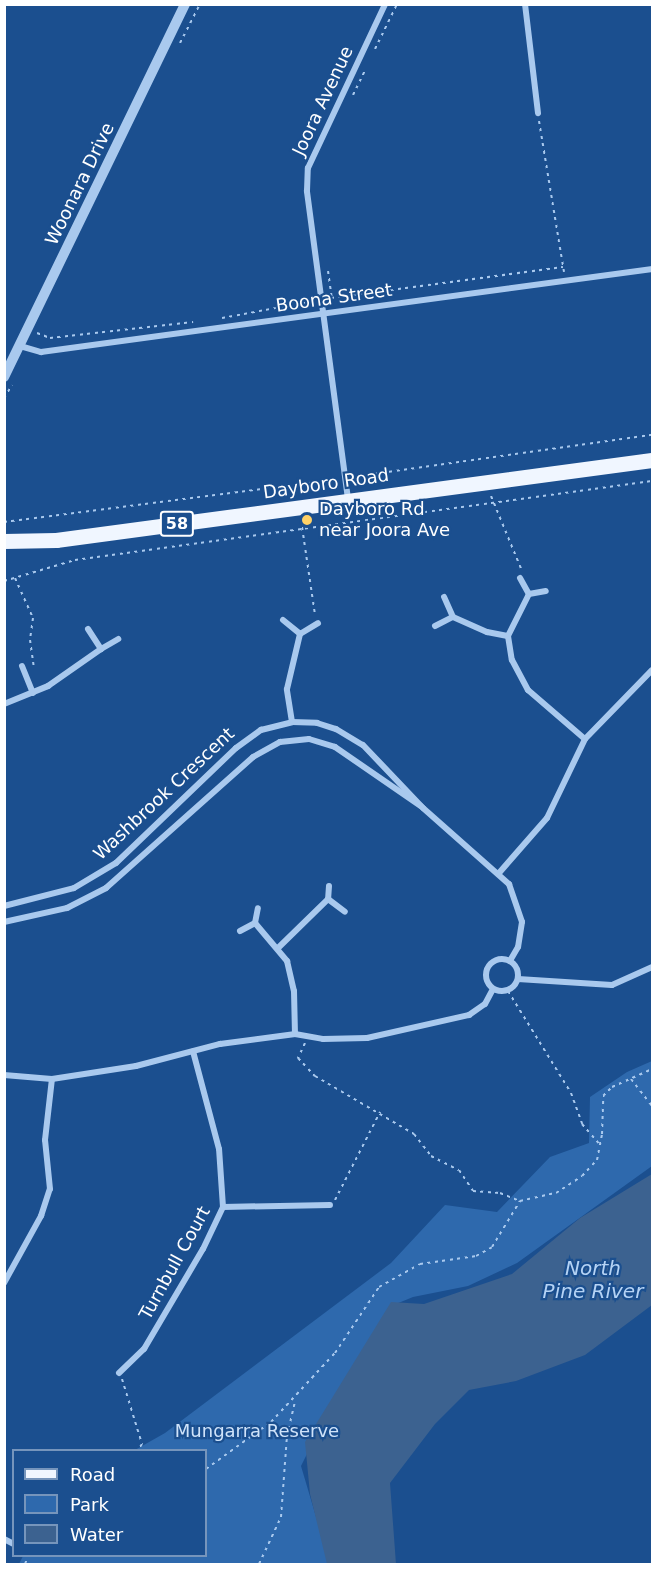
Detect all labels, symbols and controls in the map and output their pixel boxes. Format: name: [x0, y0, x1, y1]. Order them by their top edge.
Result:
street label: Joora Avenue: [288, 43, 358, 159]
street label: Woonara Drive: [41, 119, 119, 249]
street label: Boona Street: [274, 279, 394, 317]
street label: Dayboro Road: [262, 464, 390, 504]
place label: Dayboro Rd near Joora Ave: [319, 499, 450, 542]
road number: 58: [159, 511, 195, 537]
marker: Dayboro Rd near Joora Ave: [300, 513, 314, 527]
street label: Washbrook Crescent: [89, 723, 239, 865]
street label: Turnbull Court: [135, 1203, 215, 1323]
water label: North Pine River: [543, 1256, 643, 1303]
park label: Mungarra Reserve: [175, 1420, 339, 1442]
legend: [12, 1449, 207, 1557]
text: Road: [70, 1464, 115, 1485]
text: Park: [70, 1494, 109, 1515]
text: Water: [70, 1524, 123, 1545]

